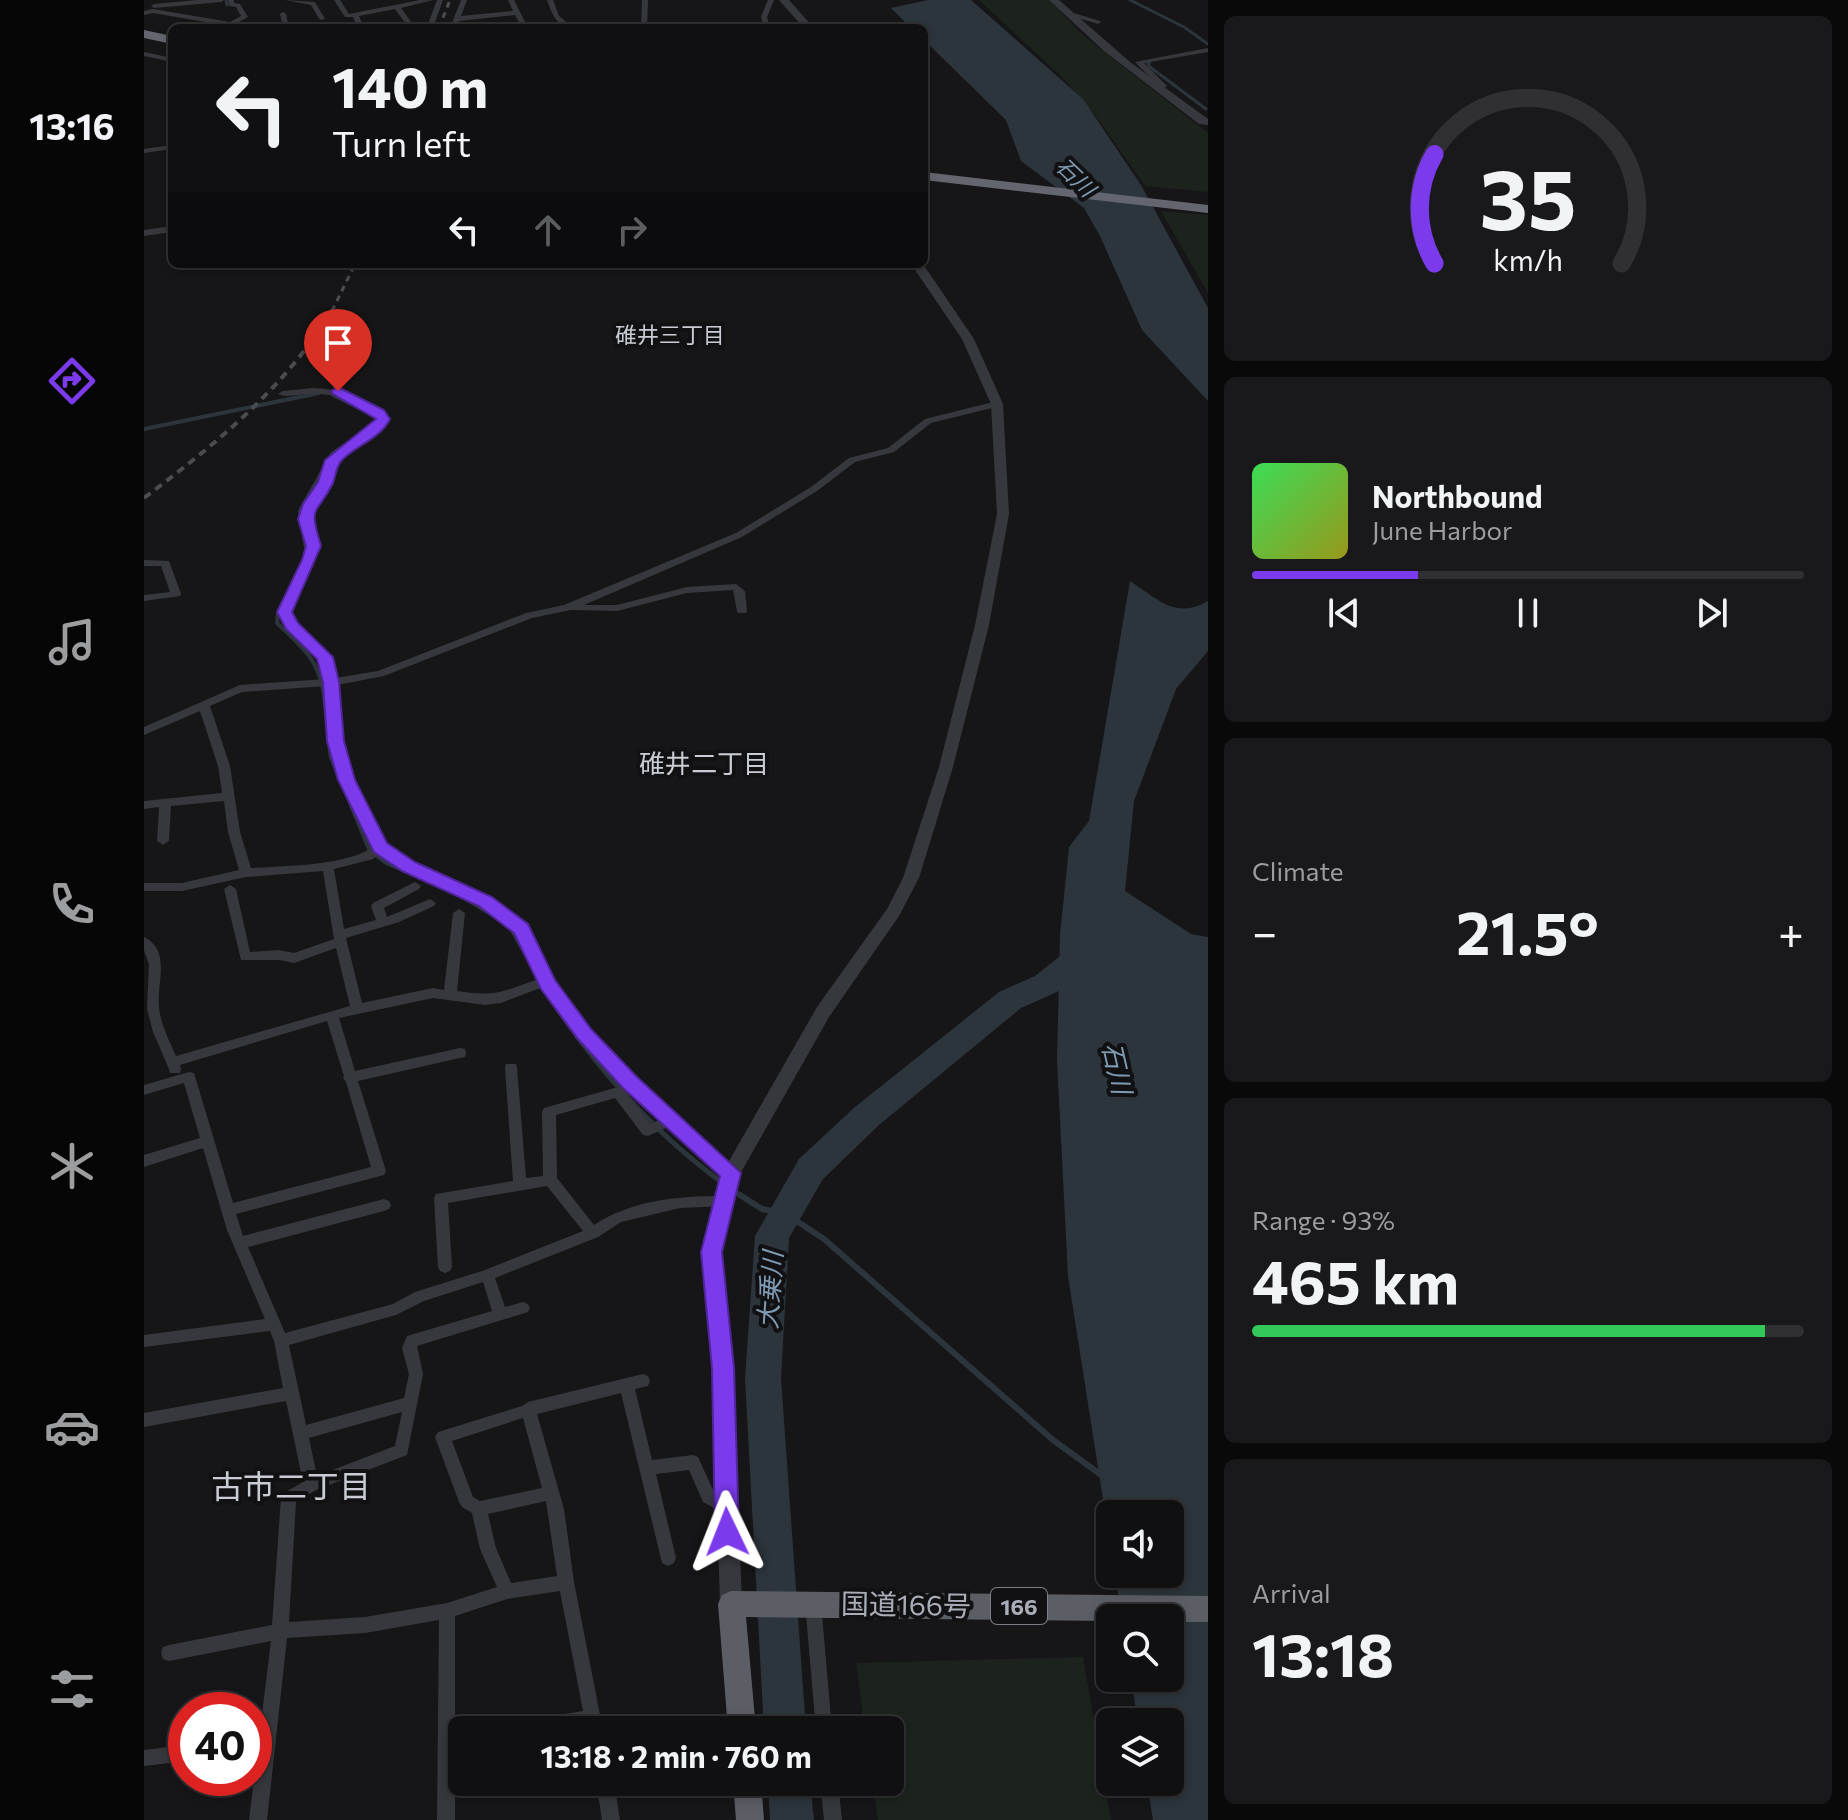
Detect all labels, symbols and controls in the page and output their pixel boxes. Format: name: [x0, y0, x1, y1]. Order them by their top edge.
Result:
text: 140 m: [332, 51, 488, 120]
icon: left: [200, 56, 304, 160]
text: 13:16: [29, 103, 115, 147]
text: Turn left: [332, 120, 471, 164]
text: 35: [1480, 145, 1576, 247]
water label: 石川: [1051, 152, 1103, 203]
icon: left: [442, 208, 486, 252]
icon: ahead: [526, 208, 570, 252]
icon: right: [610, 208, 654, 252]
text: km/h: [1493, 243, 1563, 278]
pin: [304, 309, 372, 391]
icon: arrive: [316, 321, 360, 365]
district label: 碓井三丁目: [615, 321, 725, 348]
icon: directions: [44, 353, 100, 409]
text: Northbound: [1372, 477, 1543, 514]
text: June Harbor: [1372, 514, 1512, 545]
icon: previous: [1322, 591, 1366, 635]
icon: pause: [1506, 591, 1550, 635]
icon: next: [1690, 591, 1734, 635]
icon: music: [44, 614, 100, 670]
district label: 碓井二丁目: [639, 747, 769, 778]
text: Climate: [1252, 855, 1344, 886]
icon: phone: [44, 876, 100, 932]
text: 21.5°: [1456, 894, 1599, 967]
text: −: [1252, 904, 1277, 958]
text: +: [1778, 904, 1804, 958]
water label: 石川: [1097, 1039, 1140, 1100]
icon: climate: [44, 1138, 100, 1194]
text: Range · 93%: [1252, 1204, 1395, 1235]
text: 465 km: [1252, 1243, 1459, 1316]
water label: 大乗川: [751, 1247, 787, 1330]
icon: car: [44, 1399, 100, 1455]
district label: 古市二丁目: [211, 1465, 371, 1505]
position arrow: [685, 1490, 769, 1574]
map controls: [1096, 1500, 1184, 1796]
button: sound: [1096, 1500, 1184, 1588]
text: Arrival: [1252, 1577, 1331, 1608]
street label: 国道166号: [841, 1586, 971, 1622]
road number: 166: [991, 1588, 1047, 1624]
button: search: [1096, 1604, 1184, 1692]
text: 13:18: [1252, 1616, 1394, 1689]
icon: filters: [44, 1661, 100, 1717]
speed limit sign: 40: [168, 1692, 272, 1796]
button: layers: [1096, 1708, 1184, 1796]
text: 13:18 · 2 min · 760 m: [540, 1737, 812, 1774]

